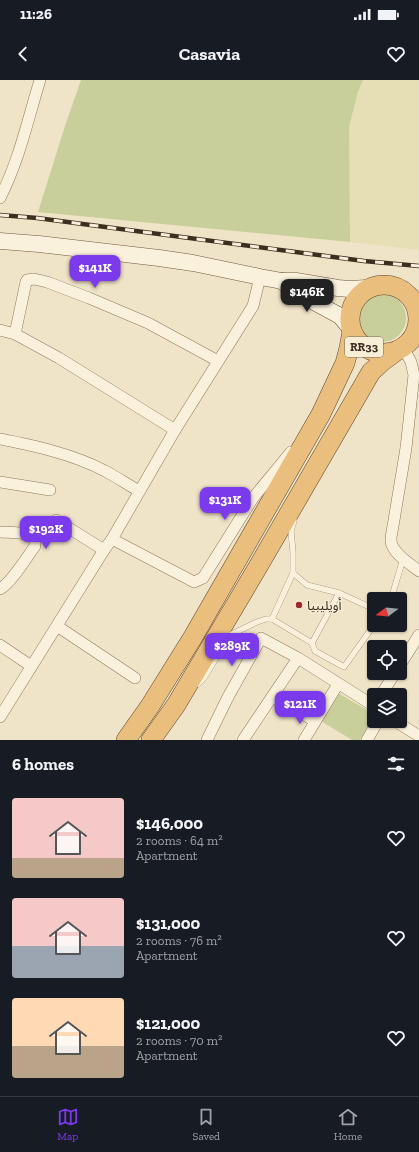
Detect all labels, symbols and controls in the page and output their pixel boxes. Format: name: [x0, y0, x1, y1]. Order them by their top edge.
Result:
text: 11:26: [20, 5, 52, 23]
icon: back: [12, 43, 34, 65]
text: Casavia: [179, 43, 240, 65]
icon: heart: [385, 43, 407, 65]
pin: $141K: [67, 255, 123, 289]
text: $141K: [78, 260, 112, 275]
pin: $146K: [279, 279, 335, 313]
text: $146K: [290, 284, 324, 299]
road number: RR33: [345, 337, 383, 357]
pin: $131K: [197, 487, 253, 521]
text: $131K: [209, 492, 241, 507]
pin: $192K: [18, 516, 74, 550]
text: $192K: [29, 521, 63, 536]
north arrow: [367, 592, 407, 632]
map controls: [367, 592, 407, 728]
place label: أويليبيا: [307, 597, 342, 613]
marker: أويليبيا: [294, 600, 304, 610]
pin: $289K: [204, 633, 260, 667]
text: $289K: [214, 638, 250, 653]
button: locate: [367, 640, 407, 680]
button: layers: [367, 688, 407, 728]
pin: $121K: [272, 691, 328, 725]
text: $121K: [284, 696, 316, 711]
icon: filters: [385, 753, 407, 775]
text: 6 homes: [12, 754, 74, 774]
text: $146,000: [136, 813, 203, 833]
icon: home: [44, 814, 92, 862]
icon: heart: [385, 827, 407, 849]
text: 2 rooms · 64 m²: [136, 833, 223, 848]
text: Apartment: [136, 848, 198, 863]
text: $131,000: [136, 913, 200, 933]
icon: home: [44, 914, 92, 962]
icon: heart: [385, 927, 407, 949]
text: 2 rooms · 76 m²: [136, 933, 222, 948]
text: Apartment: [136, 948, 198, 963]
text: $121,000: [136, 1013, 200, 1033]
icon: home: [44, 1014, 92, 1062]
icon: heart: [385, 1027, 407, 1049]
text: 2 rooms · 70 m²: [136, 1033, 222, 1048]
text: Apartment: [136, 1048, 198, 1063]
tab: Map: [57, 1106, 79, 1143]
tab: Saved: [193, 1106, 220, 1143]
tab: Home: [334, 1106, 362, 1143]

